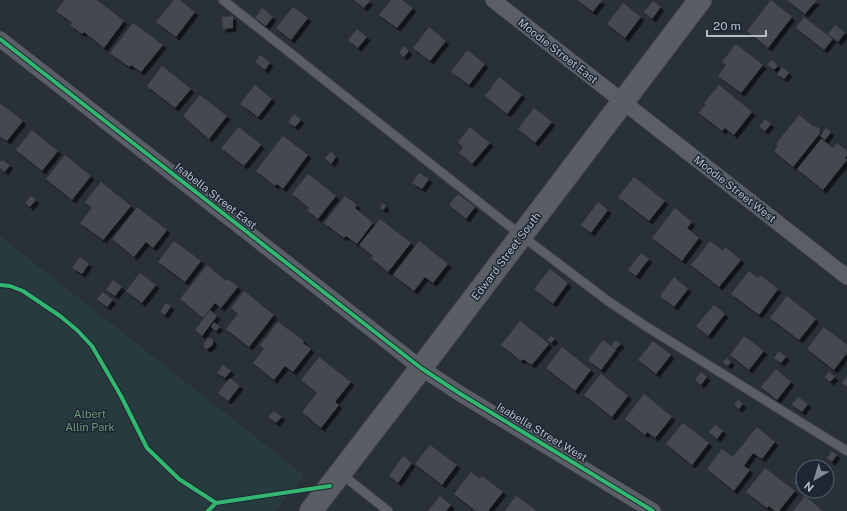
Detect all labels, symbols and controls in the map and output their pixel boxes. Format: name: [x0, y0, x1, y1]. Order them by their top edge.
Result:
scale bar: [707, 12, 766, 38]
street label: Moodie Street East: [516, 16, 600, 86]
text: 20 m: [713, 19, 741, 33]
street label: Moodie Street West: [692, 153, 778, 225]
street label: Isabella Street East: [173, 160, 259, 232]
street label: Edward Street South: [469, 210, 543, 302]
street label: Isabella Street West: [495, 400, 589, 464]
park label: Albert Allin Park: [65, 408, 115, 433]
north arrow: [795, 459, 835, 499]
text: N: [802, 480, 816, 494]

